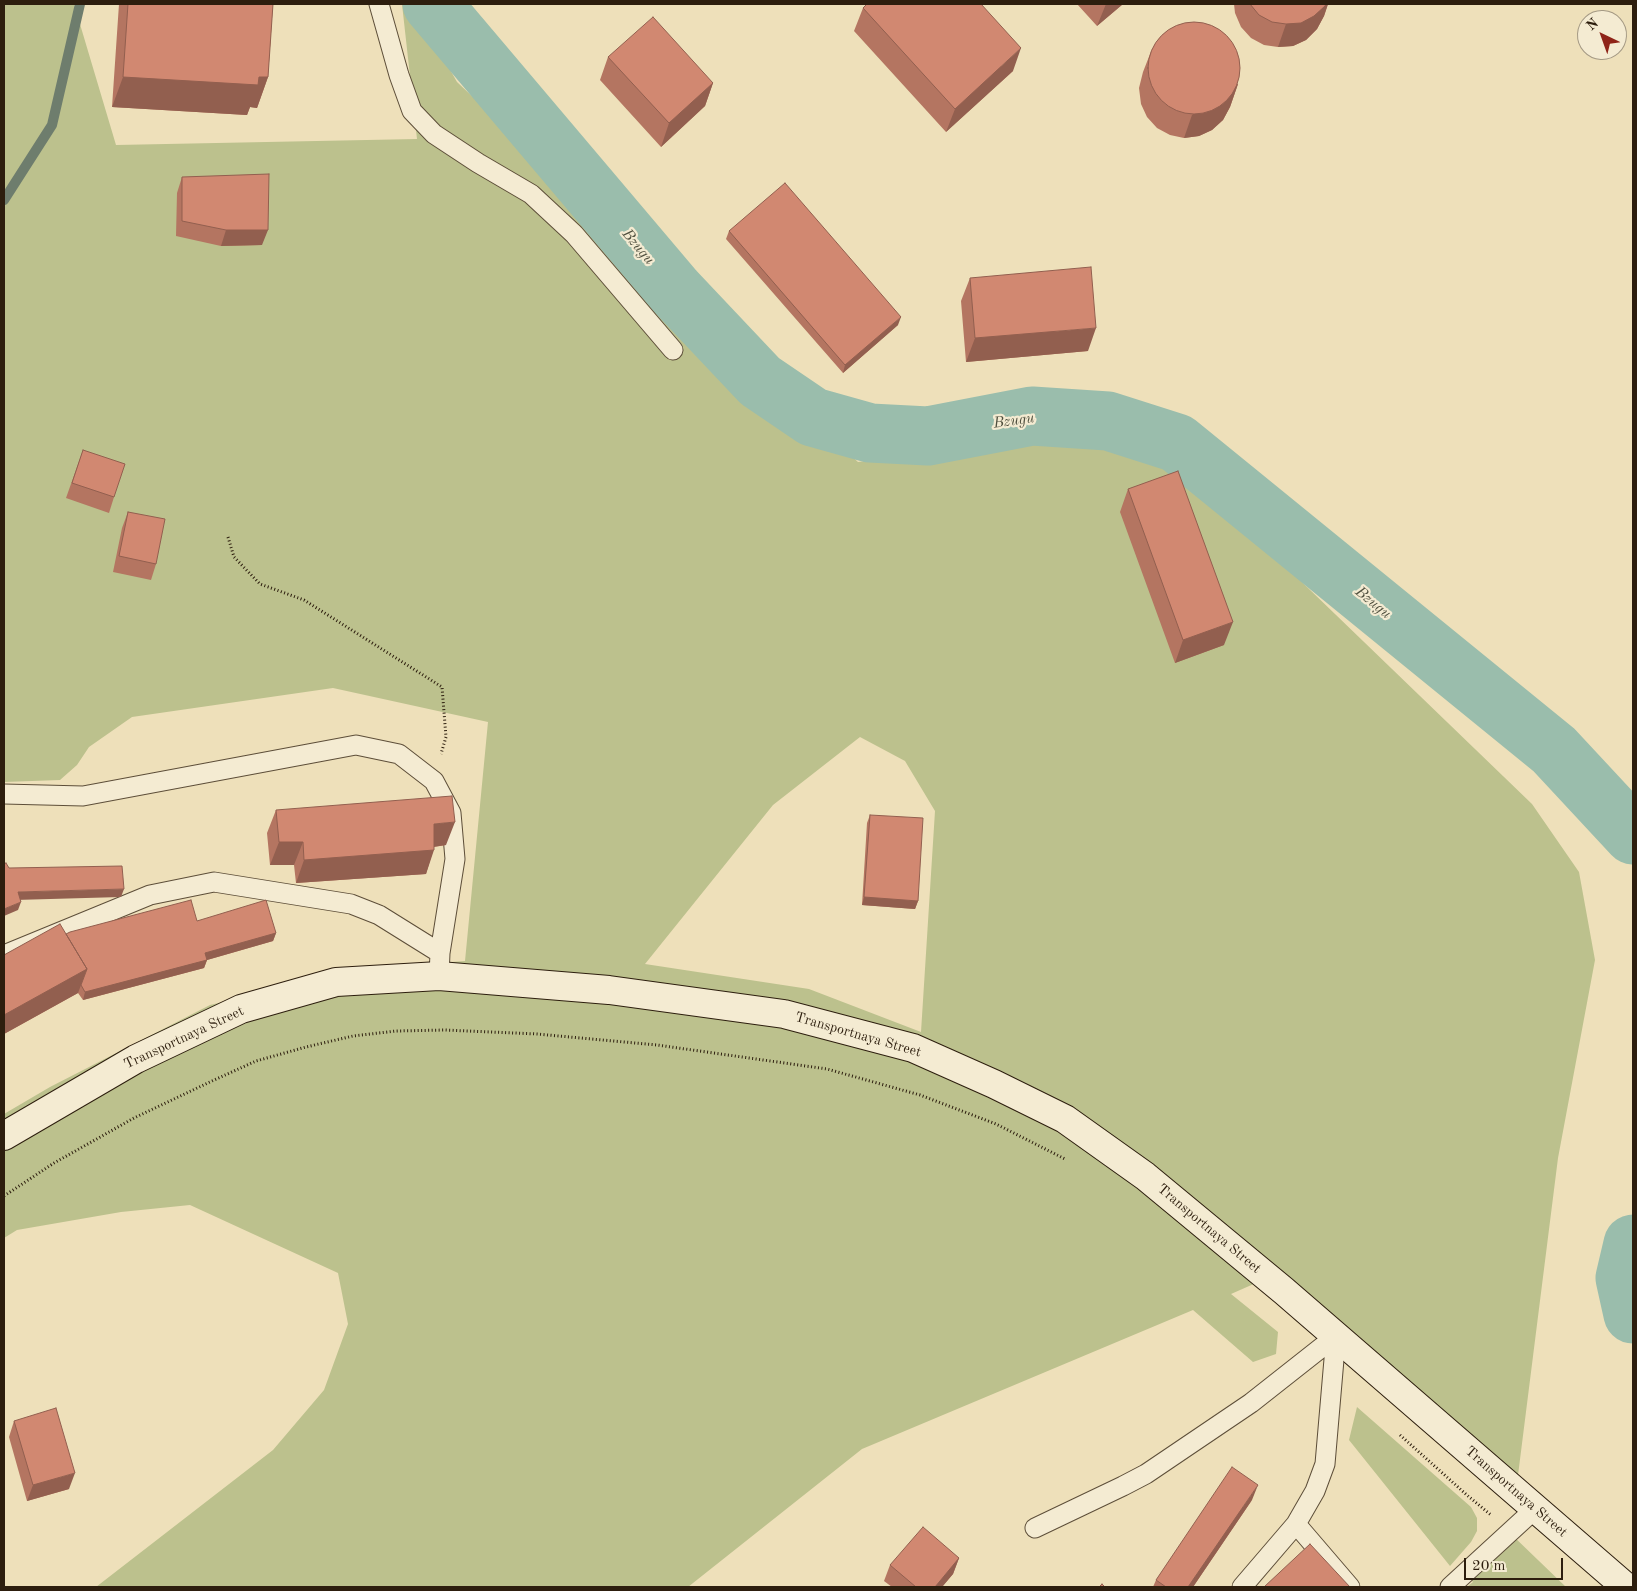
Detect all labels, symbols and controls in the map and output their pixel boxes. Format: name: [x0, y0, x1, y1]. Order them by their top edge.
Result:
north arrow: [1577, 10, 1627, 60]
text: N: [1584, 16, 1601, 33]
water label: Bzugu: [618, 225, 658, 269]
water label: Bzugu: [992, 409, 1036, 433]
water label: Bzugu: [1351, 583, 1395, 623]
street label: Transportnaya Street: [121, 1003, 247, 1073]
street label: Transportnaya Street: [793, 1009, 923, 1061]
street label: Transportnaya Street: [1154, 1181, 1264, 1277]
street label: Transportnaya Street: [1461, 1443, 1571, 1541]
scale bar: [1467, 1548, 1566, 1580]
text: 20 m: [1472, 1559, 1506, 1574]

